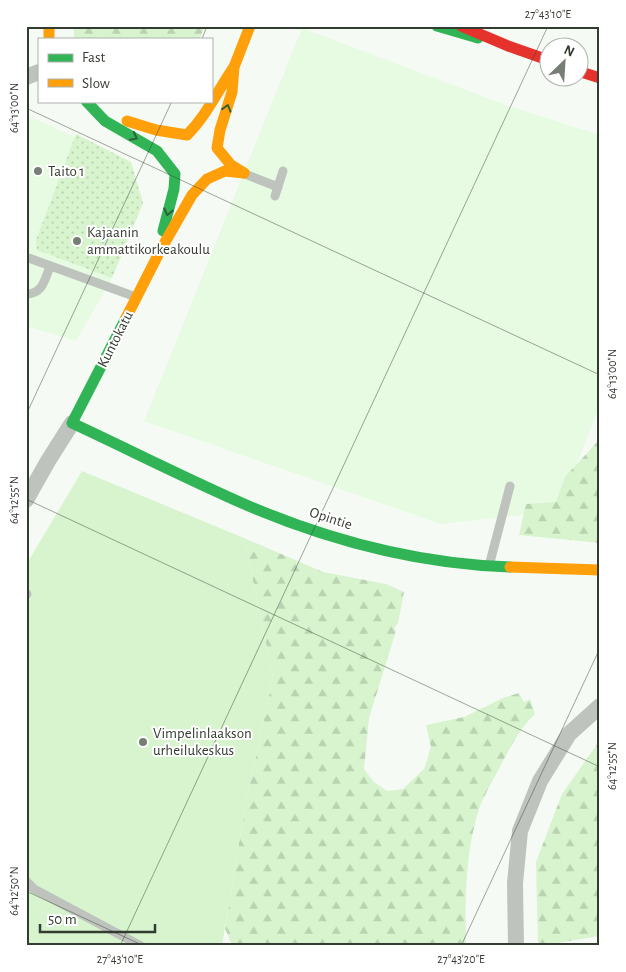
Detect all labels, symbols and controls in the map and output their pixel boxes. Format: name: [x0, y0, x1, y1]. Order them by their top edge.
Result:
text: 27°43'10"E: [525, 8, 571, 20]
legend: [38, 38, 212, 102]
north arrow: [538, 38, 588, 88]
text: N: [562, 43, 576, 60]
text: Fast: [82, 50, 106, 65]
text: Slow: [82, 76, 110, 91]
text: 64°13'00"N: [8, 83, 20, 133]
one-way arrow: [222, 104, 232, 112]
one-way arrow: [129, 131, 138, 141]
place label: Taito 1: [48, 164, 85, 179]
marker: Taito 1: [32, 165, 44, 177]
one-way arrow: [163, 208, 174, 217]
place label: Kajaanin ammattikorkeakoulu: [87, 225, 210, 257]
marker: Kajaanin ammattikorkeakoulu: [71, 235, 83, 247]
street label: Kuntokatu: [95, 308, 136, 370]
text: 64°13'00"N: [606, 349, 618, 399]
text: 64°12'55"N: [8, 476, 20, 524]
street label: Opintie: [308, 505, 354, 532]
place label: Vimpelinlaakson urheilukeskus: [153, 726, 252, 758]
marker: Vimpelinlaakson urheilukeskus: [137, 736, 149, 748]
text: 64°12'55"N: [606, 742, 618, 790]
text: 64°12'50"N: [8, 866, 20, 916]
scale bar: [40, 902, 155, 934]
text: 50 m: [48, 912, 77, 927]
text: 27°43'10"E: [97, 953, 143, 965]
text: 27°43'20"E: [437, 953, 485, 965]

